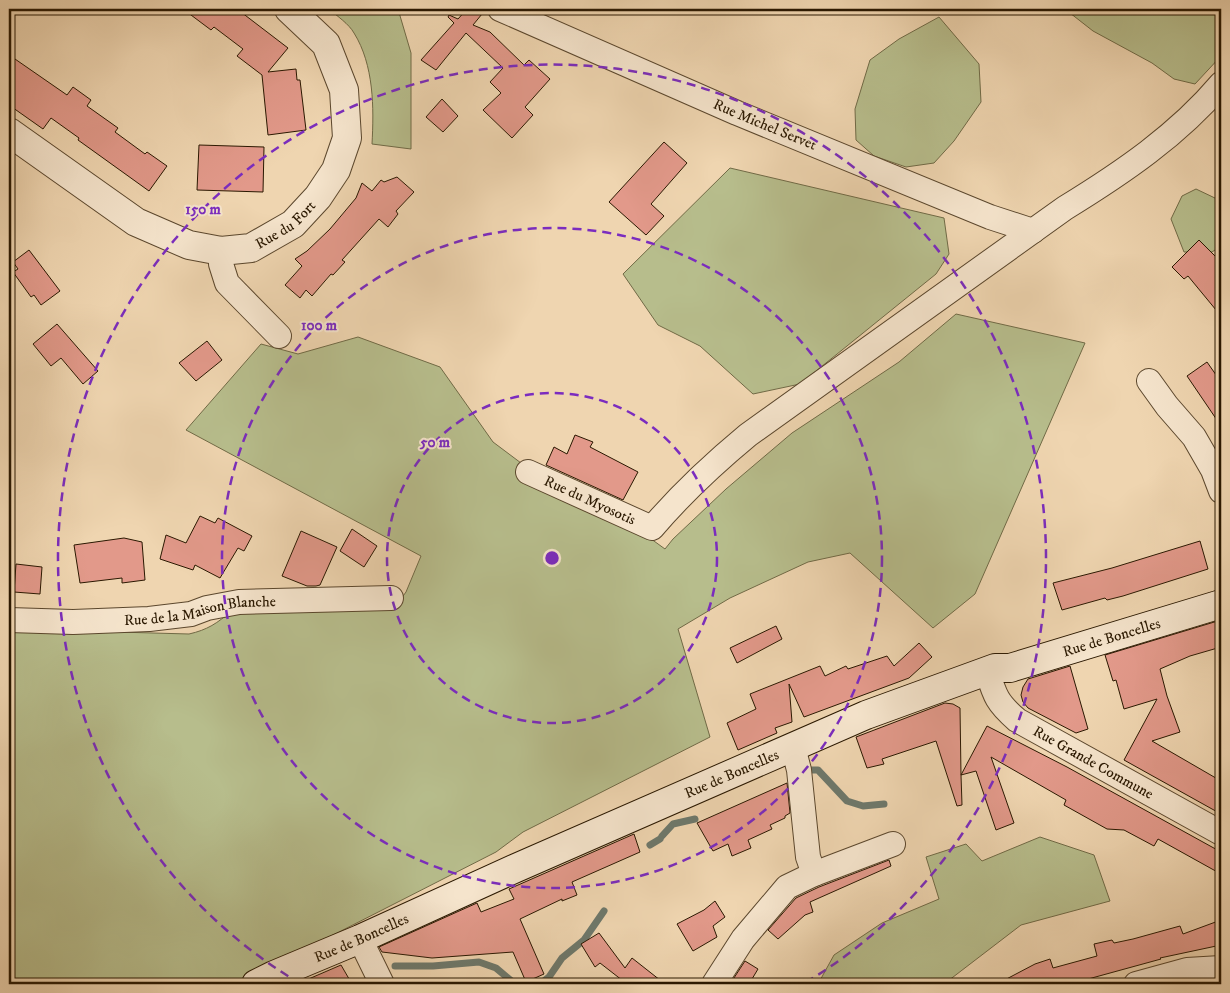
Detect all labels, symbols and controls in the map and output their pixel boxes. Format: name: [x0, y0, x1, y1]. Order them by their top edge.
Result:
street label: Rue Michel Servet: [710, 95, 819, 155]
street label: Rue du Fort: [252, 196, 320, 254]
text: 150 m: [185, 200, 221, 219]
text: 100 m: [301, 316, 338, 335]
text: 50 m: [419, 433, 451, 452]
street label: Rue du Myosotis: [541, 472, 639, 529]
centre of rings: [543, 549, 561, 567]
street label: Rue de la Maison Blanche: [124, 592, 276, 630]
street label: Rue de Boncelles: [1060, 614, 1163, 661]
street label: Rue Grande Commune: [1030, 722, 1157, 804]
street label: Rue de Boncelles: [682, 745, 782, 803]
street label: Rue de Boncelles: [311, 909, 412, 967]

